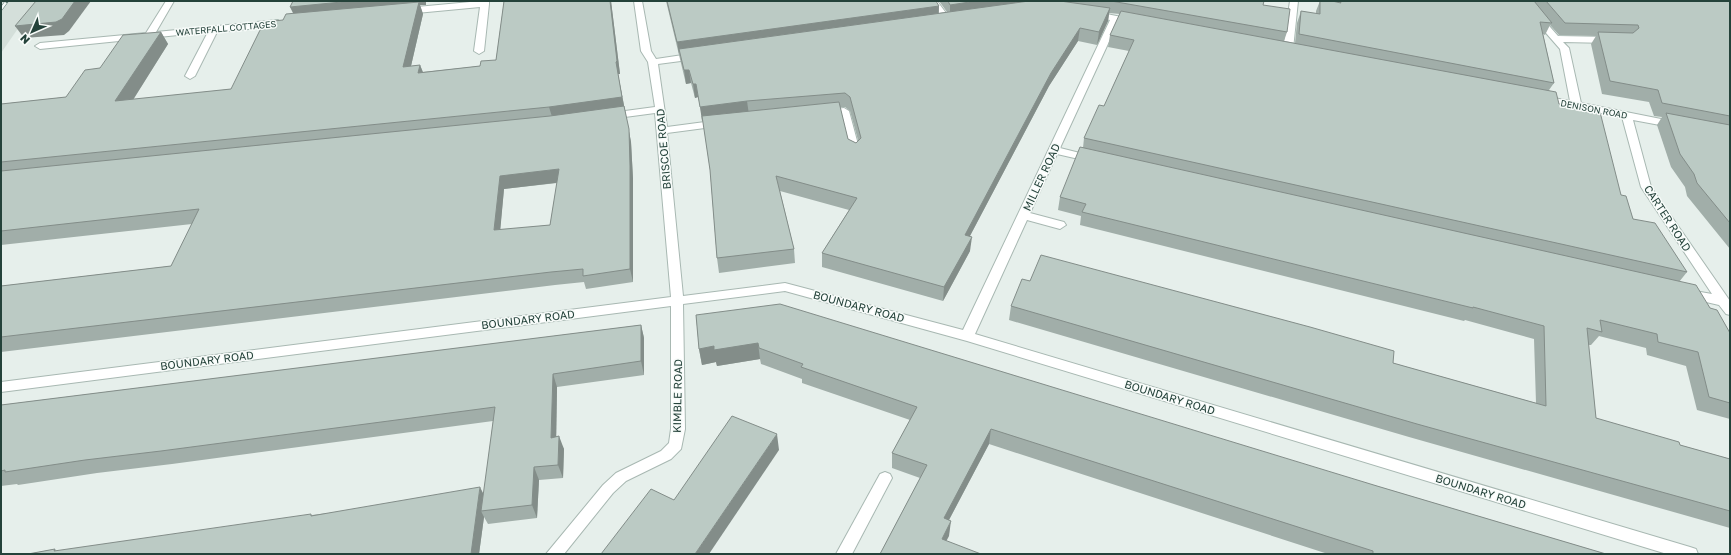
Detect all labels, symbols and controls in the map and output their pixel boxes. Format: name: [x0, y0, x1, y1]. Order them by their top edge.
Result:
north arrow: [12, 12, 52, 52]
street label: WATERFALL COTTAGES: [175, 18, 277, 38]
text: N: [17, 32, 32, 47]
street label: DENISON ROAD: [1560, 97, 1628, 121]
street label: BRISCOE ROAD: [653, 108, 673, 190]
street label: MILLER ROAD: [1020, 141, 1062, 213]
street label: CARTER ROAD: [1642, 182, 1694, 254]
street label: BOUNDARY ROAD: [812, 288, 906, 325]
street label: BOUNDARY ROAD: [481, 307, 576, 331]
street label: BOUNDARY ROAD: [160, 348, 255, 372]
street label: KIMBLE ROAD: [670, 359, 684, 433]
street label: BOUNDARY ROAD: [1123, 377, 1217, 417]
street label: BOUNDARY ROAD: [1434, 471, 1528, 511]

